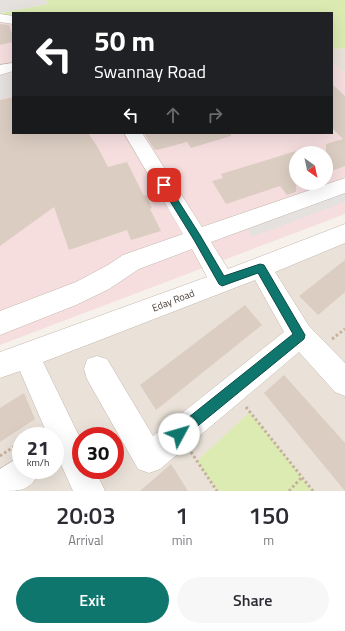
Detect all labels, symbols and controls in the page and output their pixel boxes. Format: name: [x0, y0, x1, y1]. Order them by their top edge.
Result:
text: 50 m: [94, 19, 155, 62]
icon: left: [28, 28, 80, 80]
text: Swannay Road: [94, 58, 206, 85]
icon: left: [120, 104, 142, 126]
icon: ahead: [162, 104, 184, 126]
icon: right: [204, 104, 226, 126]
north arrow: [289, 146, 333, 190]
map controls: [289, 146, 333, 190]
pin: [147, 168, 181, 202]
icon: arrive: [153, 174, 175, 196]
street label: Eday Road: [150, 286, 197, 315]
position arrow: [158, 413, 200, 455]
speed limit sign: 30: [72, 427, 124, 479]
text: 21: [27, 432, 49, 463]
text: km/h: [27, 455, 49, 470]
text: 20:03: [56, 497, 116, 533]
text: 1: [175, 497, 189, 533]
text: 150: [249, 497, 289, 533]
text: Arrival: [68, 530, 103, 550]
text: min: [172, 530, 192, 550]
text: m: [263, 530, 274, 550]
button: Exit: [16, 577, 169, 623]
button: Share: [177, 577, 329, 623]

